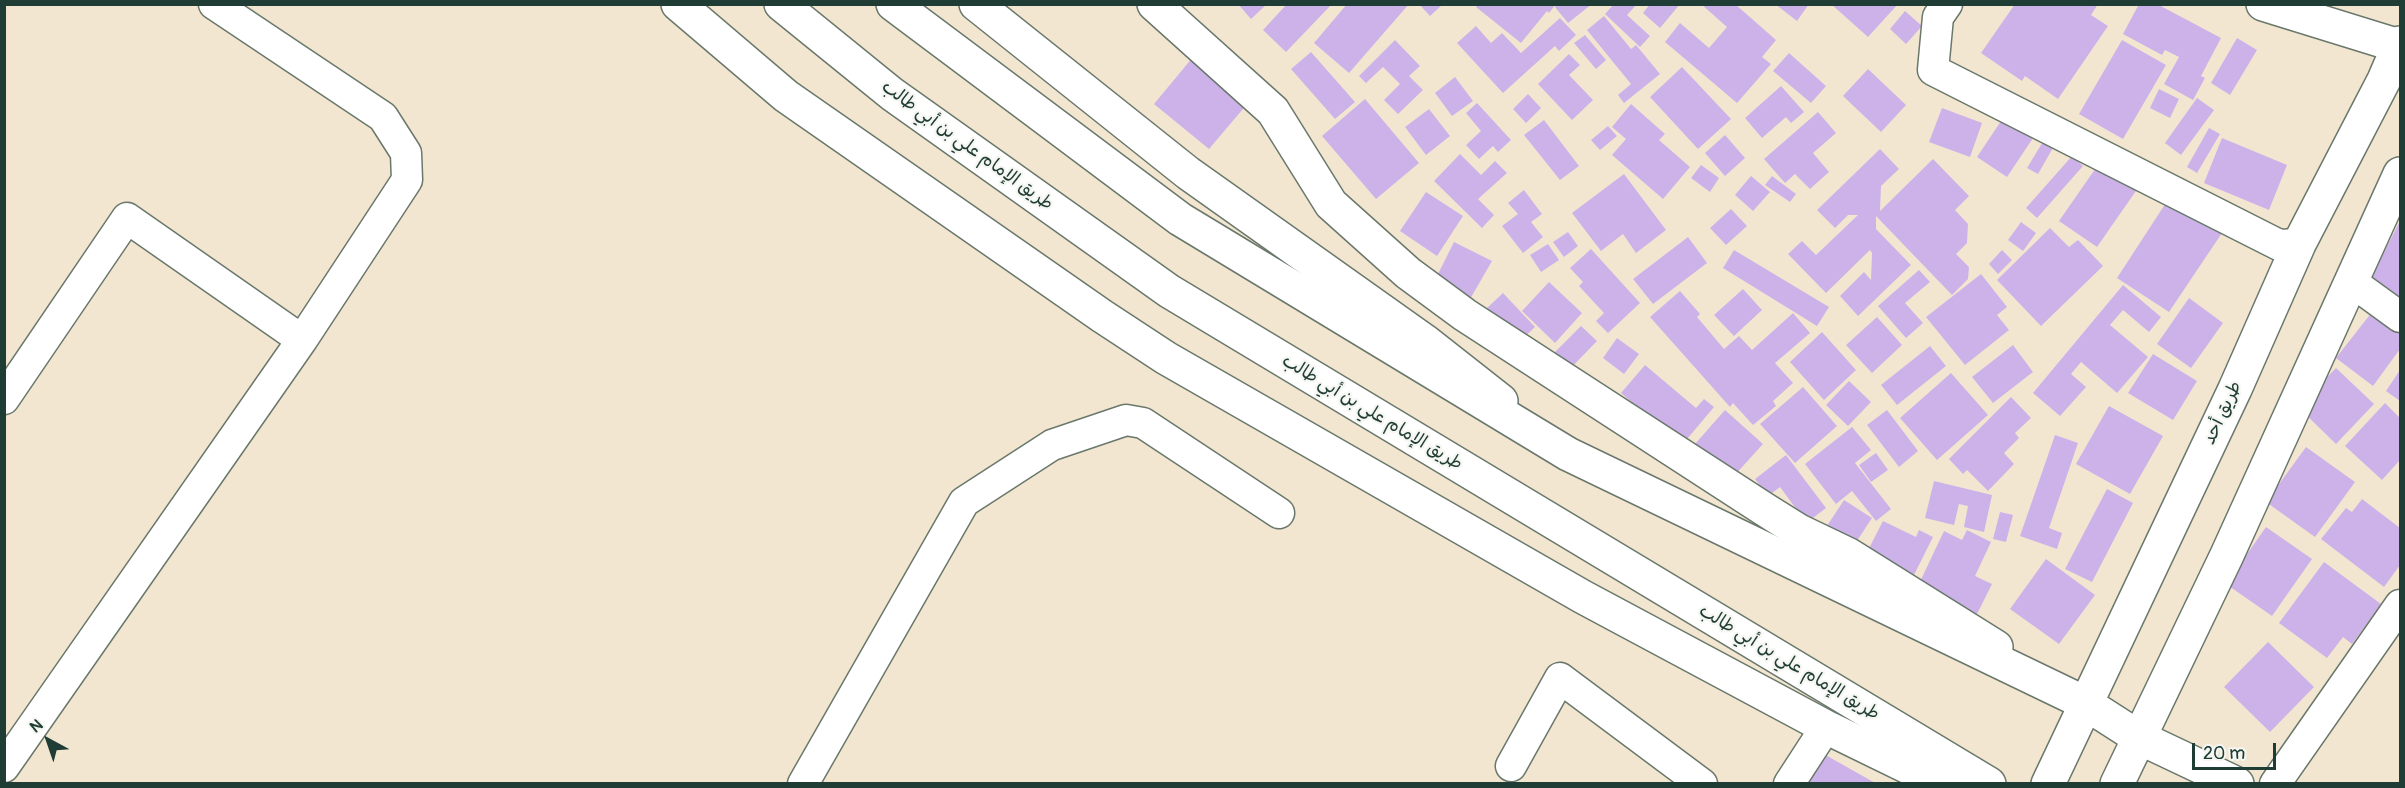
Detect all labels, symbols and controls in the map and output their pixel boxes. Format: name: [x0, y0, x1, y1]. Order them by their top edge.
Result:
street label: طريق الإمام علي بن أبي طالب: [877, 76, 1057, 216]
street label: طريق الإمام علي بن أبي طالب: [1278, 350, 1466, 476]
street label: طريق أحد: [2199, 378, 2247, 448]
street label: طريق الإمام علي بن أبي طالب: [1695, 600, 1883, 726]
north arrow: [18, 710, 78, 770]
text: N: [26, 715, 47, 737]
scale bar: [2195, 731, 2279, 769]
text: 20 m: [2203, 742, 2245, 765]

